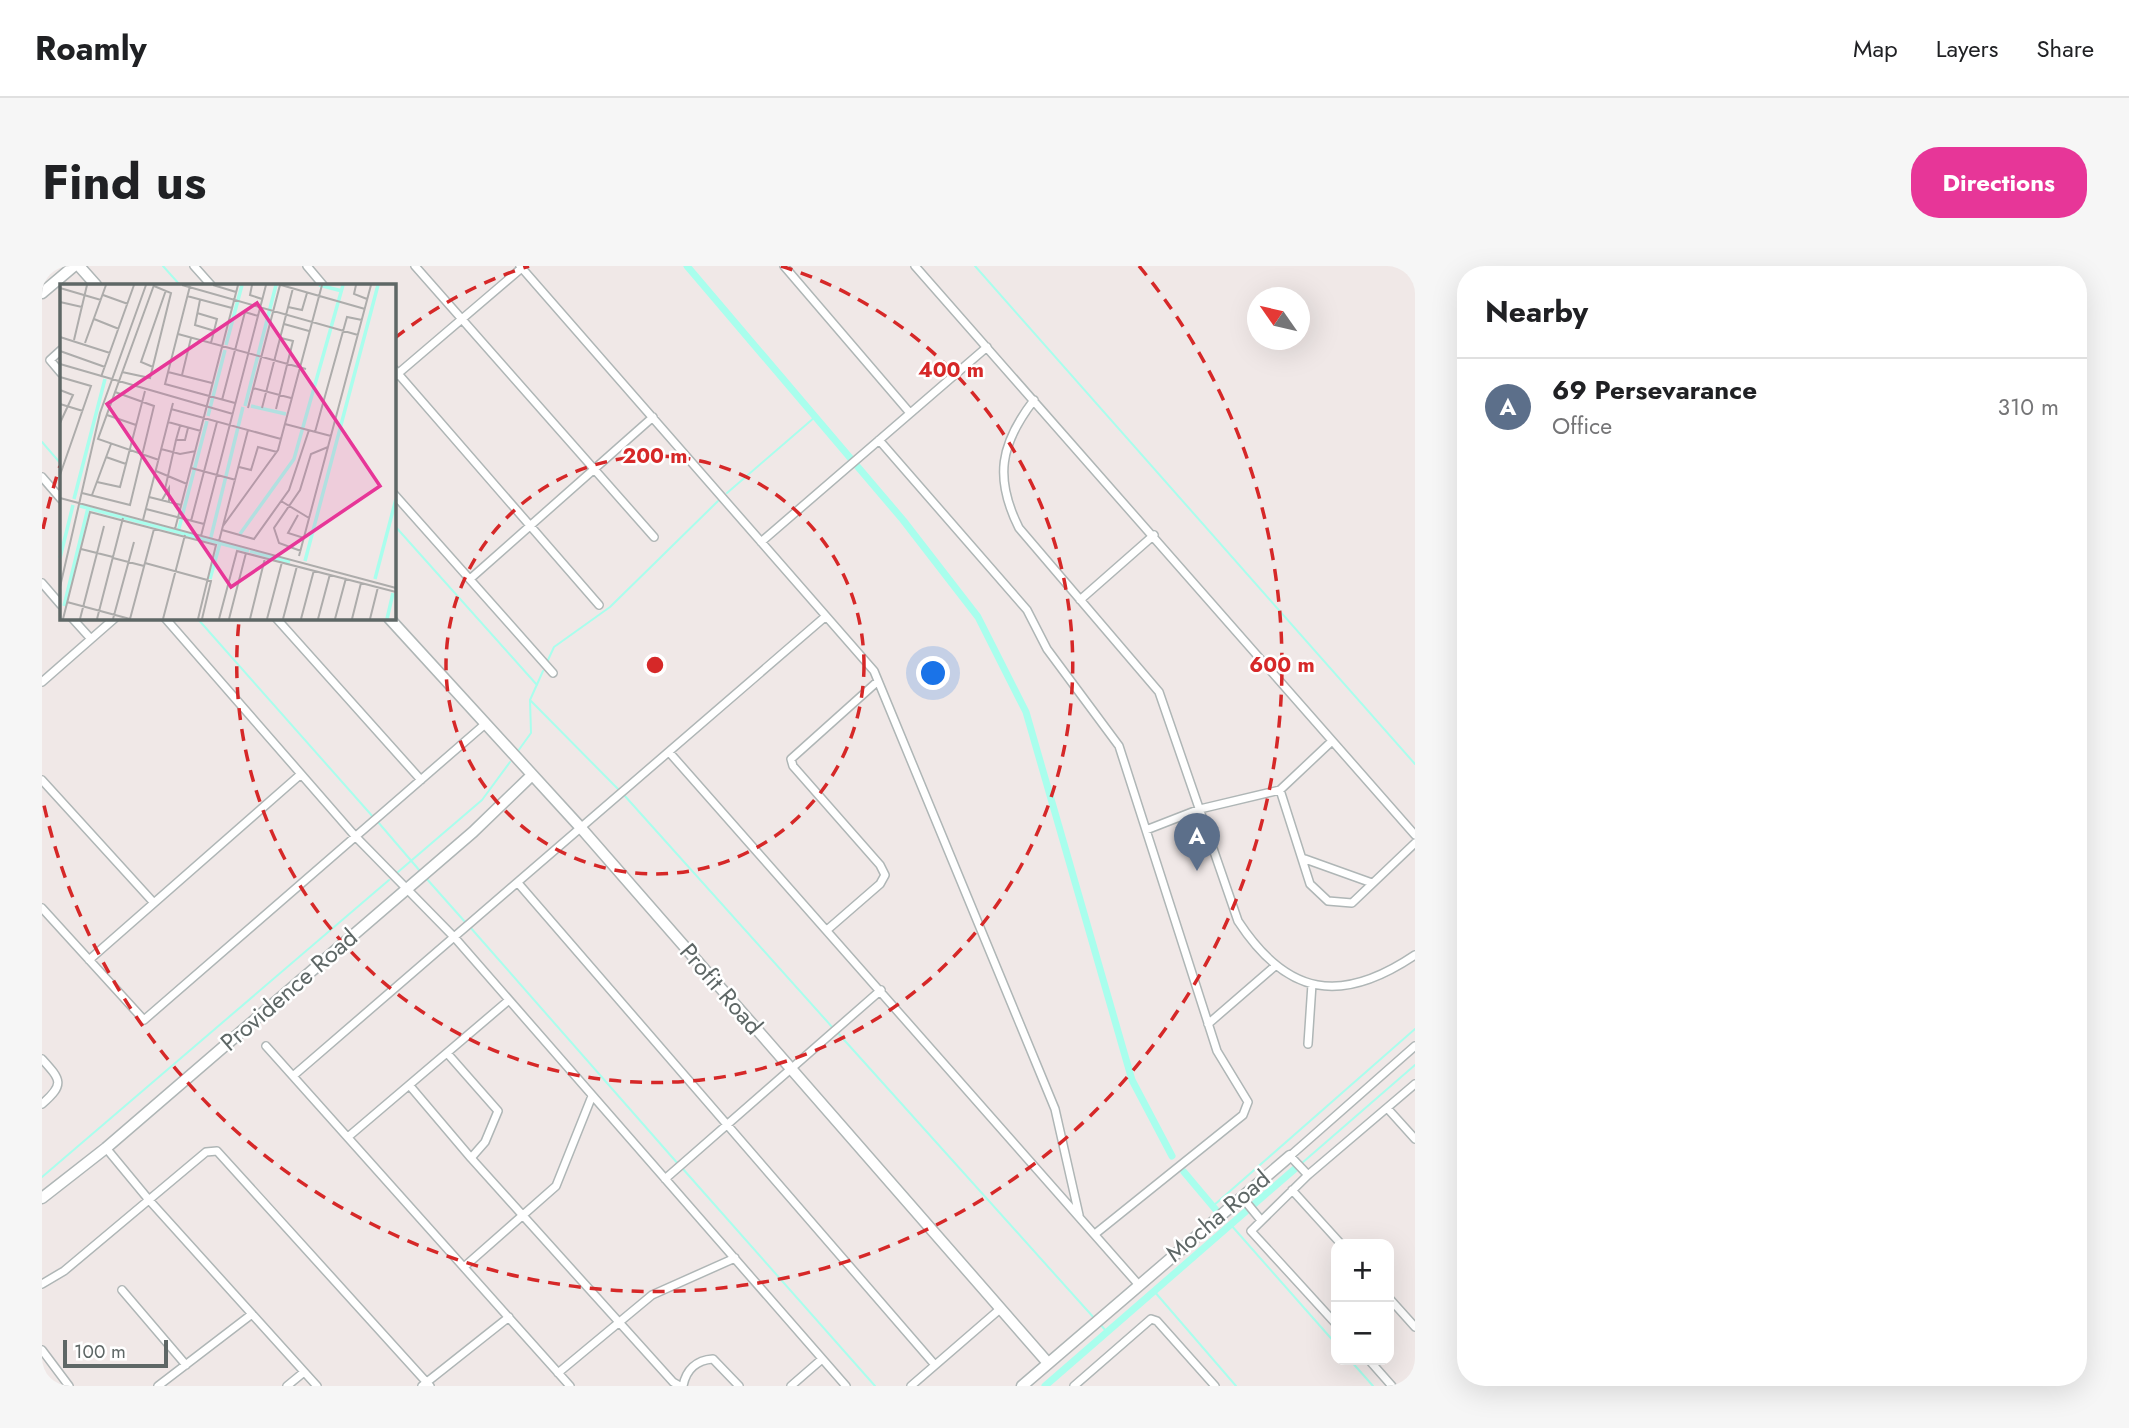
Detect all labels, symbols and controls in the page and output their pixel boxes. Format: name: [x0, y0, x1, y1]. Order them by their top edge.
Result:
text: Roamly: [35, 25, 147, 72]
text: Map: [1853, 31, 1898, 66]
text: Layers: [1936, 31, 1998, 66]
text: Share: [2036, 31, 2094, 66]
text: Find us: [42, 147, 206, 217]
button: Directions: [1911, 147, 2087, 218]
inset map: [60, 284, 396, 620]
north arrow: [1247, 287, 1310, 350]
text: Nearby: [1485, 290, 1588, 333]
text: 400 m: [918, 355, 984, 385]
text: 69 Persevarance: [1552, 371, 1757, 409]
text: A: [1500, 390, 1516, 424]
text: 310 m: [1997, 390, 2059, 424]
text: Office: [1552, 409, 1612, 443]
text: 200 m: [622, 441, 688, 471]
text: 600 m: [1249, 650, 1315, 680]
centre of rings: [643, 653, 667, 677]
your location: [916, 656, 950, 690]
pin: A: [1174, 813, 1220, 871]
street label: Providence Road: [212, 920, 365, 1059]
street label: Profit Road: [672, 935, 771, 1042]
street label: Mocha Road: [1158, 1161, 1278, 1270]
map controls: [1331, 1239, 1394, 1365]
button: +: [1331, 1239, 1394, 1302]
button: −: [1331, 1302, 1394, 1365]
scale bar: [63, 1337, 168, 1369]
text: 100 m: [74, 1338, 126, 1365]

